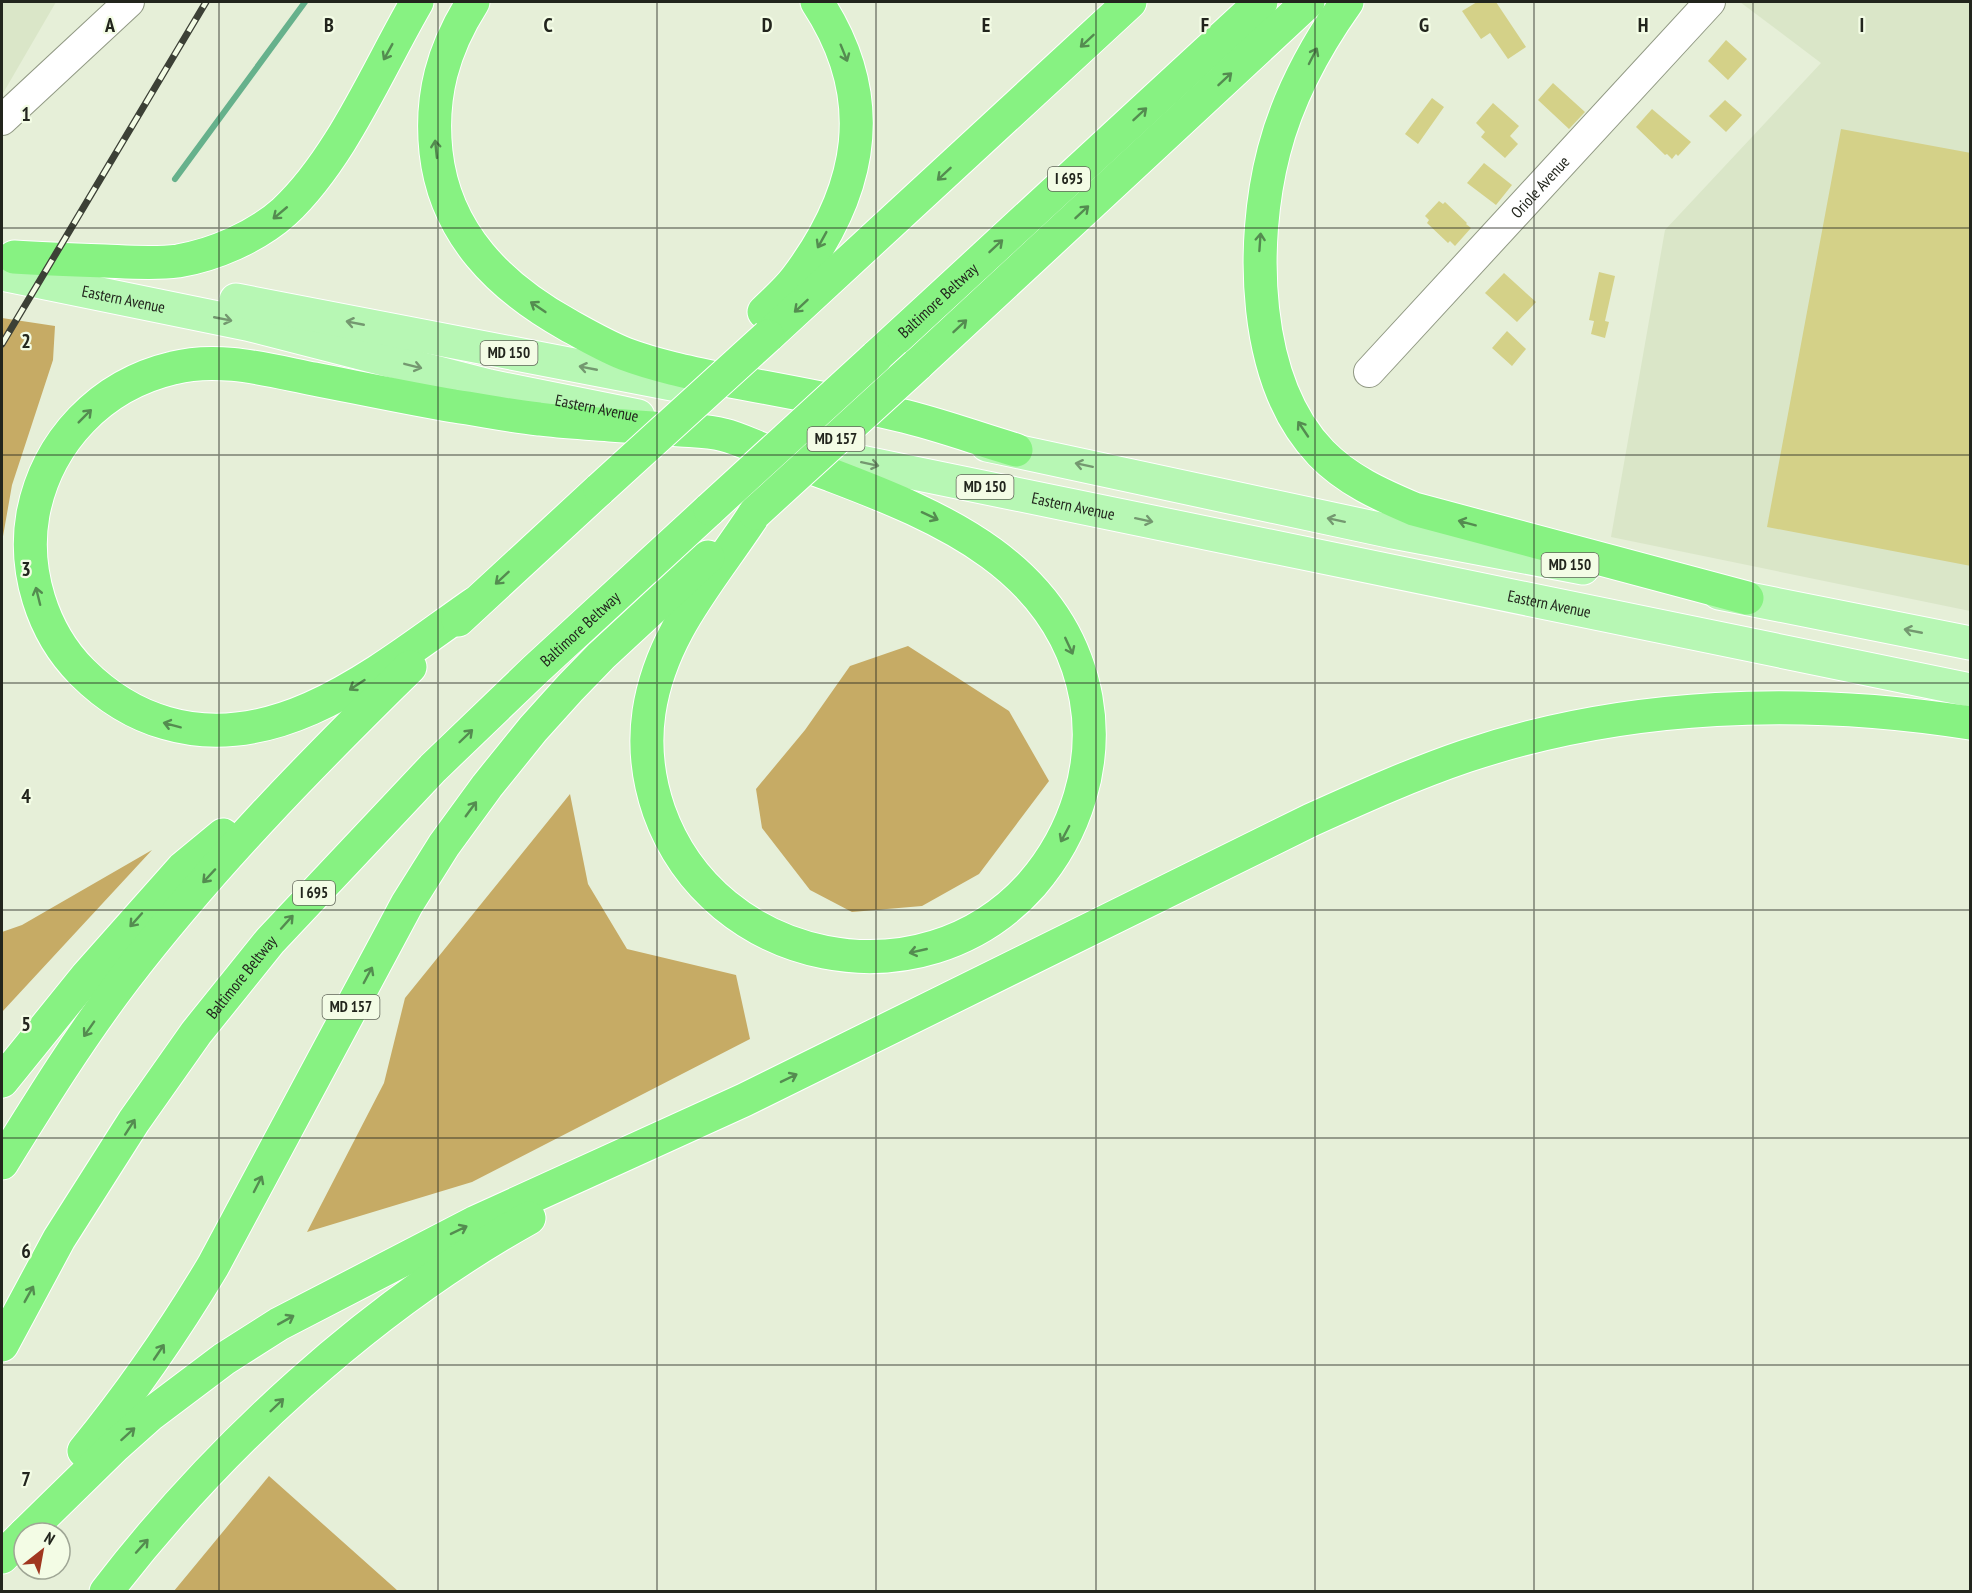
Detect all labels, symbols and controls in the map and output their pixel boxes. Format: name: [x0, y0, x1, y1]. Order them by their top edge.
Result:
text: A: [104, 12, 116, 38]
text: B: [324, 12, 334, 38]
text: C: [543, 12, 553, 38]
text: D: [762, 12, 773, 38]
text: E: [982, 12, 990, 38]
text: F: [1201, 12, 1209, 38]
text: G: [1419, 12, 1429, 38]
text: H: [1638, 12, 1648, 38]
text: I: [1860, 12, 1864, 38]
one-way arrow: [1080, 34, 1095, 48]
one-way arrow: [382, 43, 393, 61]
one-way arrow: [839, 43, 850, 62]
one-way arrow: [1308, 47, 1319, 65]
one-way arrow: [1217, 72, 1232, 86]
text: 1: [21, 101, 31, 127]
one-way arrow: [1132, 107, 1147, 121]
one-way arrow: [430, 140, 441, 160]
street label: Oriole Avenue: [1506, 151, 1573, 222]
one-way arrow: [936, 167, 951, 181]
road number: I 695: [1048, 167, 1090, 191]
one-way arrow: [1075, 204, 1090, 219]
one-way arrow: [273, 207, 289, 220]
one-way arrow: [815, 231, 827, 248]
one-way arrow: [1255, 232, 1266, 252]
one-way arrow: [989, 239, 1004, 253]
street label: Baltimore Beltway: [894, 258, 982, 342]
street label: Eastern Avenue: [80, 281, 167, 317]
one-way arrow: [793, 299, 808, 313]
one-way arrow: [530, 301, 547, 313]
one-way arrow: [213, 314, 233, 325]
one-way arrow: [346, 317, 365, 328]
one-way arrow: [953, 318, 968, 333]
text: 2: [21, 328, 31, 354]
road number: MD 150: [480, 341, 538, 365]
one-way arrow: [403, 361, 422, 373]
one-way arrow: [579, 362, 598, 373]
street label: Eastern Avenue: [554, 390, 640, 426]
one-way arrow: [78, 409, 92, 424]
one-way arrow: [1297, 421, 1309, 437]
road number: MD 157: [808, 427, 864, 451]
one-way arrow: [860, 459, 880, 470]
one-way arrow: [1074, 459, 1094, 470]
road number: MD 150: [956, 475, 1014, 499]
street label: Eastern Avenue: [1030, 487, 1117, 524]
one-way arrow: [920, 511, 938, 523]
one-way arrow: [1326, 514, 1346, 525]
one-way arrow: [1133, 515, 1153, 526]
one-way arrow: [1458, 517, 1477, 528]
road number: MD 150: [1542, 553, 1598, 577]
text: 3: [21, 556, 31, 582]
one-way arrow: [495, 571, 510, 586]
street label: Eastern Avenue: [1506, 585, 1593, 622]
one-way arrow: [31, 586, 43, 605]
street label: Baltimore Beltway: [536, 587, 624, 670]
one-way arrow: [1904, 625, 1923, 636]
one-way arrow: [1064, 636, 1076, 654]
one-way arrow: [348, 678, 365, 691]
one-way arrow: [163, 718, 182, 730]
one-way arrow: [458, 729, 473, 743]
text: 4: [21, 783, 31, 809]
one-way arrow: [464, 802, 477, 818]
one-way arrow: [1059, 824, 1070, 842]
one-way arrow: [202, 868, 216, 883]
road number: I 695: [293, 881, 335, 905]
one-way arrow: [129, 913, 143, 928]
one-way arrow: [280, 915, 294, 930]
street label: Baltimore Beltway: [202, 931, 281, 1023]
one-way arrow: [909, 946, 928, 958]
one-way arrow: [363, 966, 374, 984]
road number: MD 157: [322, 995, 380, 1019]
text: 5: [21, 1011, 31, 1037]
one-way arrow: [83, 1021, 95, 1037]
one-way arrow: [779, 1072, 797, 1084]
one-way arrow: [124, 1119, 136, 1135]
one-way arrow: [253, 1176, 264, 1194]
one-way arrow: [450, 1224, 467, 1236]
text: 6: [21, 1238, 31, 1264]
one-way arrow: [24, 1285, 36, 1302]
one-way arrow: [277, 1314, 294, 1326]
one-way arrow: [153, 1345, 165, 1361]
one-way arrow: [269, 1398, 284, 1412]
one-way arrow: [120, 1427, 135, 1441]
text: 7: [21, 1466, 31, 1492]
north arrow: [12, 1521, 72, 1581]
text: N: [41, 1527, 59, 1549]
one-way arrow: [135, 1538, 149, 1553]

